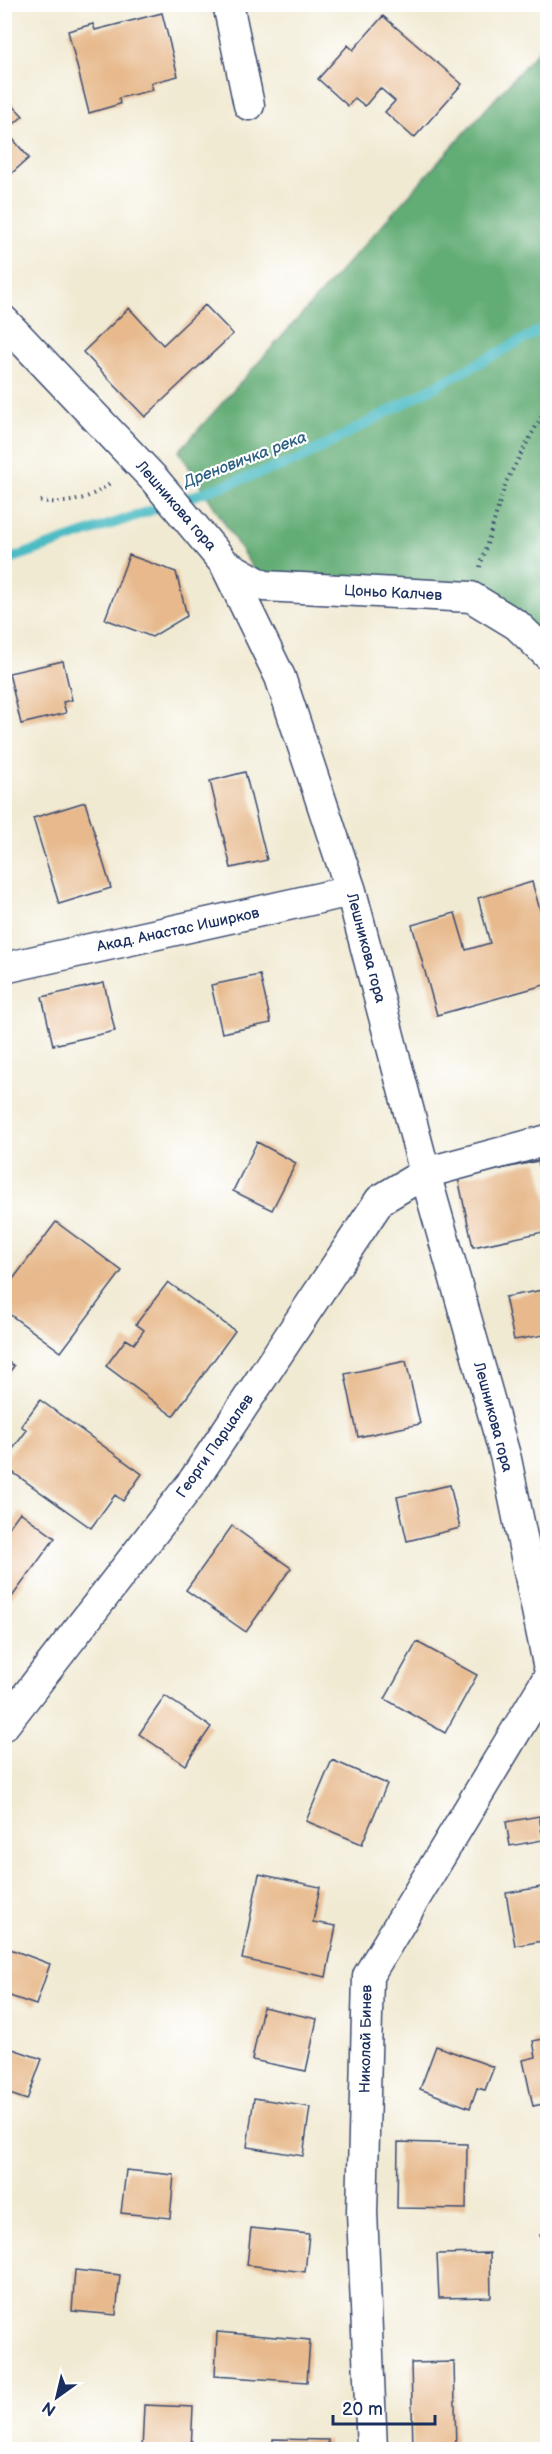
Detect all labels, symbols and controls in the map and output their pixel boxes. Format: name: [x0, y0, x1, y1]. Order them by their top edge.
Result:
water label: Дреновичка река: [180, 428, 309, 493]
street label: Лешникова гора: [131, 456, 220, 555]
street label: Цоньо Калчев: [343, 581, 443, 605]
street label: Лешникова гора: [342, 890, 390, 1005]
street label: Акад. Анастас Иширков: [94, 903, 261, 957]
street label: Лешникова гора: [469, 1359, 517, 1474]
street label: Георги Парцалев: [172, 1390, 258, 1502]
street label: Николай Бинев: [356, 1985, 376, 2093]
north arrow: [27, 2367, 87, 2427]
scale bar: [333, 2388, 435, 2426]
text: N: [39, 2397, 60, 2419]
text: 20 m: [342, 2399, 383, 2420]

